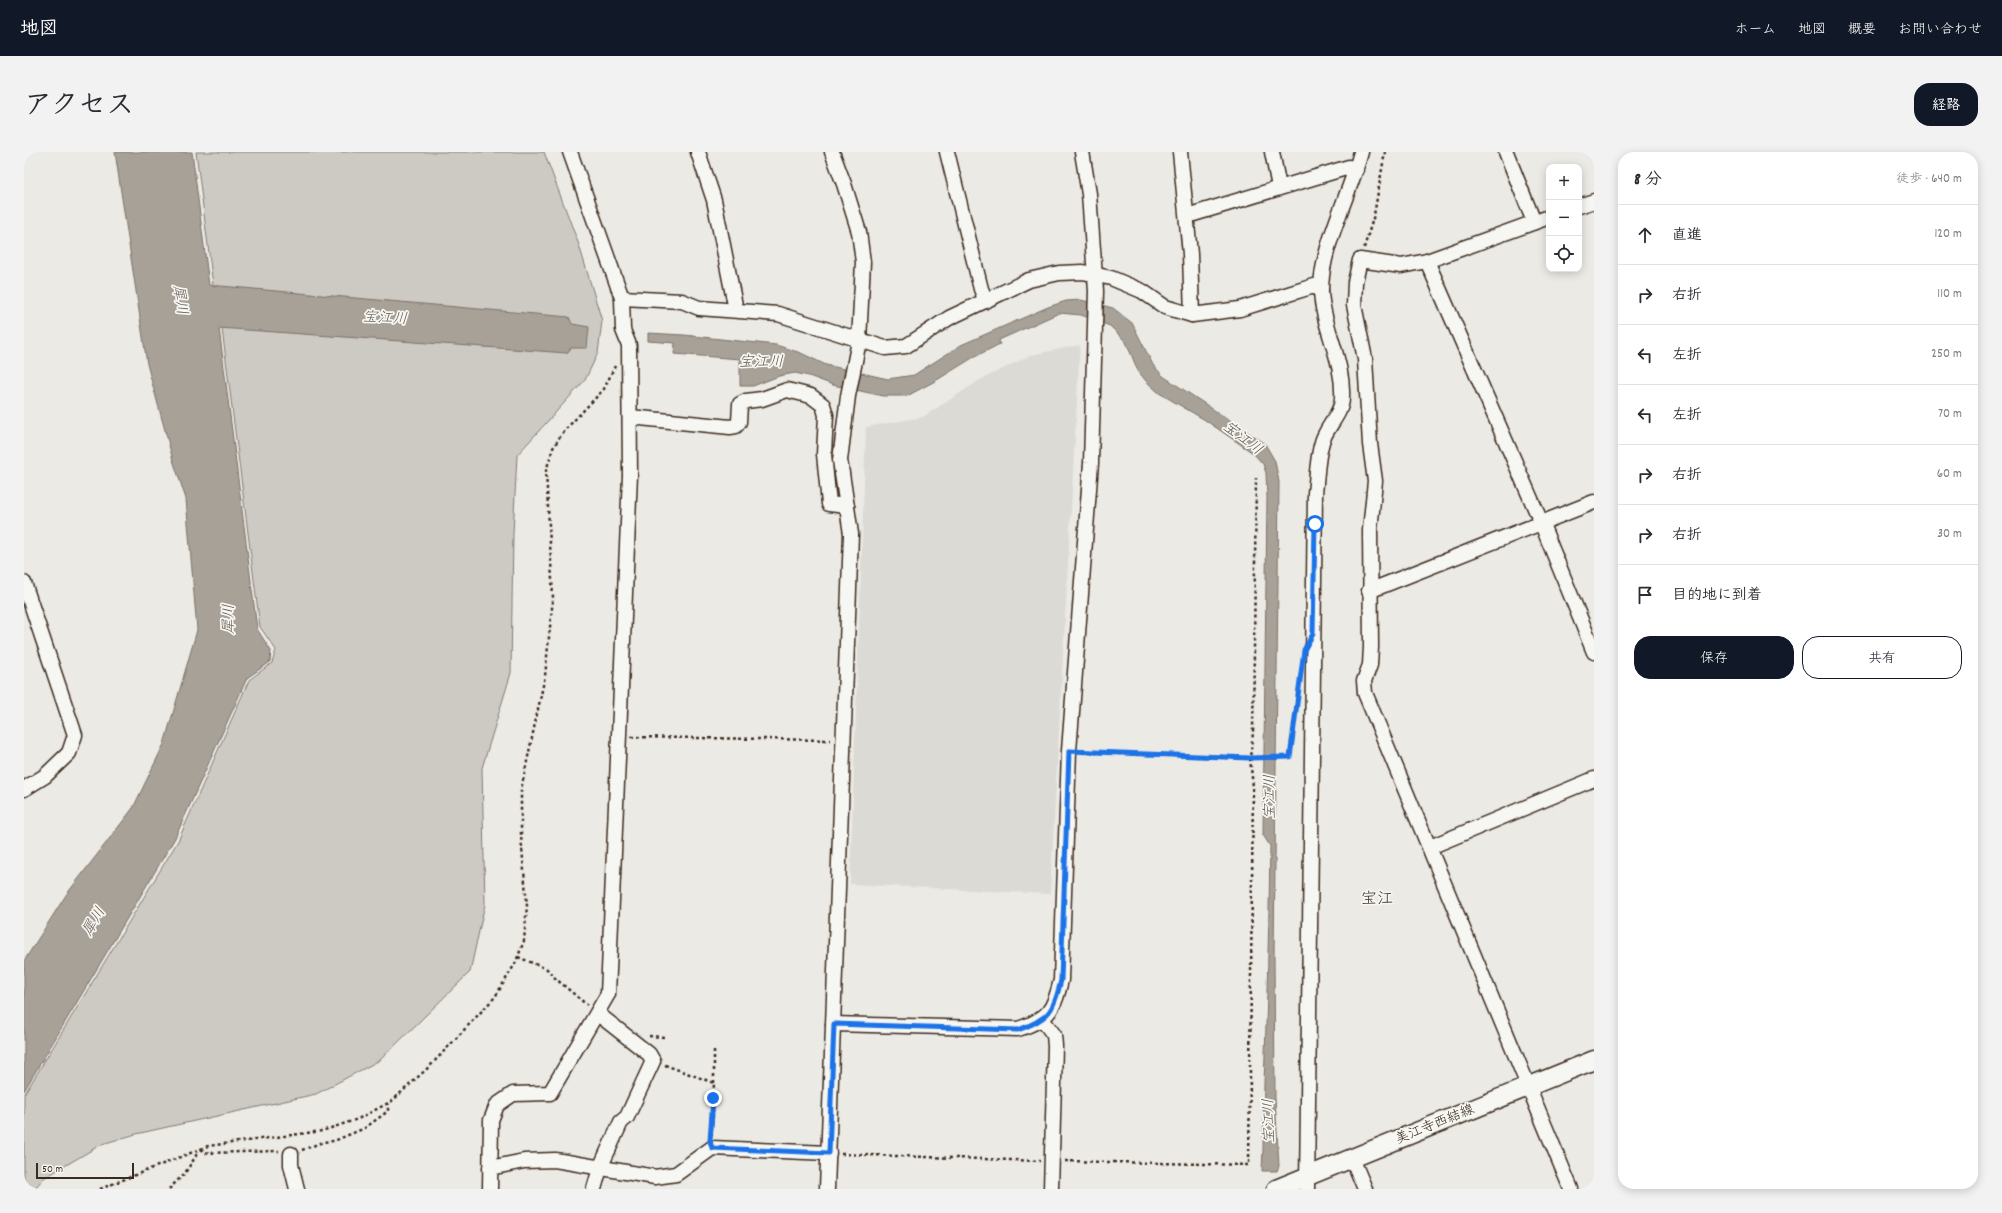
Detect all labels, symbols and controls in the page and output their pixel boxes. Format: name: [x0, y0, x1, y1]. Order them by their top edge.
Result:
text: 地図: [20, 17, 58, 44]
text: ホーム: [1735, 20, 1776, 40]
text: 地図: [1798, 20, 1826, 40]
text: 概要: [1848, 20, 1876, 40]
text: お問い合わせ: [1898, 20, 1982, 40]
button: 経路: [1914, 83, 1978, 126]
text: アクセス: [24, 88, 134, 128]
map controls: [1546, 164, 1582, 272]
button: +: [1546, 164, 1582, 200]
text: 8 分: [1634, 169, 1662, 193]
text: 徒歩 · 640 m: [1896, 170, 1962, 189]
button: −: [1546, 200, 1582, 236]
icon: ahead: [1634, 224, 1656, 246]
text: 直進: [1672, 225, 1702, 247]
text: 120 m: [1934, 225, 1962, 244]
button: locate: [1546, 236, 1582, 272]
water label: 犀川: [166, 283, 192, 317]
icon: right: [1634, 284, 1656, 306]
text: 右折: [1672, 285, 1702, 307]
text: 110 m: [1937, 285, 1962, 304]
water label: 宝江川: [362, 307, 408, 331]
icon: left: [1634, 344, 1656, 366]
text: 左折: [1672, 345, 1702, 367]
text: 250 m: [1931, 345, 1962, 364]
water label: 宝江川: [738, 352, 784, 374]
icon: left: [1634, 404, 1656, 426]
text: 左折: [1672, 405, 1702, 427]
text: 70 m: [1938, 405, 1962, 424]
water label: 宝江川: [1217, 417, 1267, 461]
icon: right: [1634, 464, 1656, 486]
text: 右折: [1672, 465, 1702, 487]
text: 60 m: [1937, 465, 1962, 484]
route start: [1306, 515, 1324, 533]
icon: right: [1634, 524, 1656, 546]
text: 右折: [1672, 525, 1702, 547]
text: 30 m: [1937, 525, 1962, 544]
icon: arrive: [1634, 584, 1656, 606]
text: 目的地に到着: [1672, 585, 1762, 607]
water label: 犀川: [219, 604, 241, 634]
button: 保存: [1634, 636, 1794, 679]
button: 共有: [1802, 636, 1962, 679]
water label: 宝江川: [1260, 774, 1282, 820]
district label: 宝江: [1361, 888, 1393, 911]
water label: 犀川: [78, 903, 112, 941]
route end: [704, 1089, 722, 1107]
water label: 宝江川: [1259, 1098, 1281, 1144]
street label: 美江寺西結線: [1392, 1100, 1478, 1150]
scale bar: [36, 1161, 134, 1180]
text: 50 m: [42, 1162, 63, 1178]

